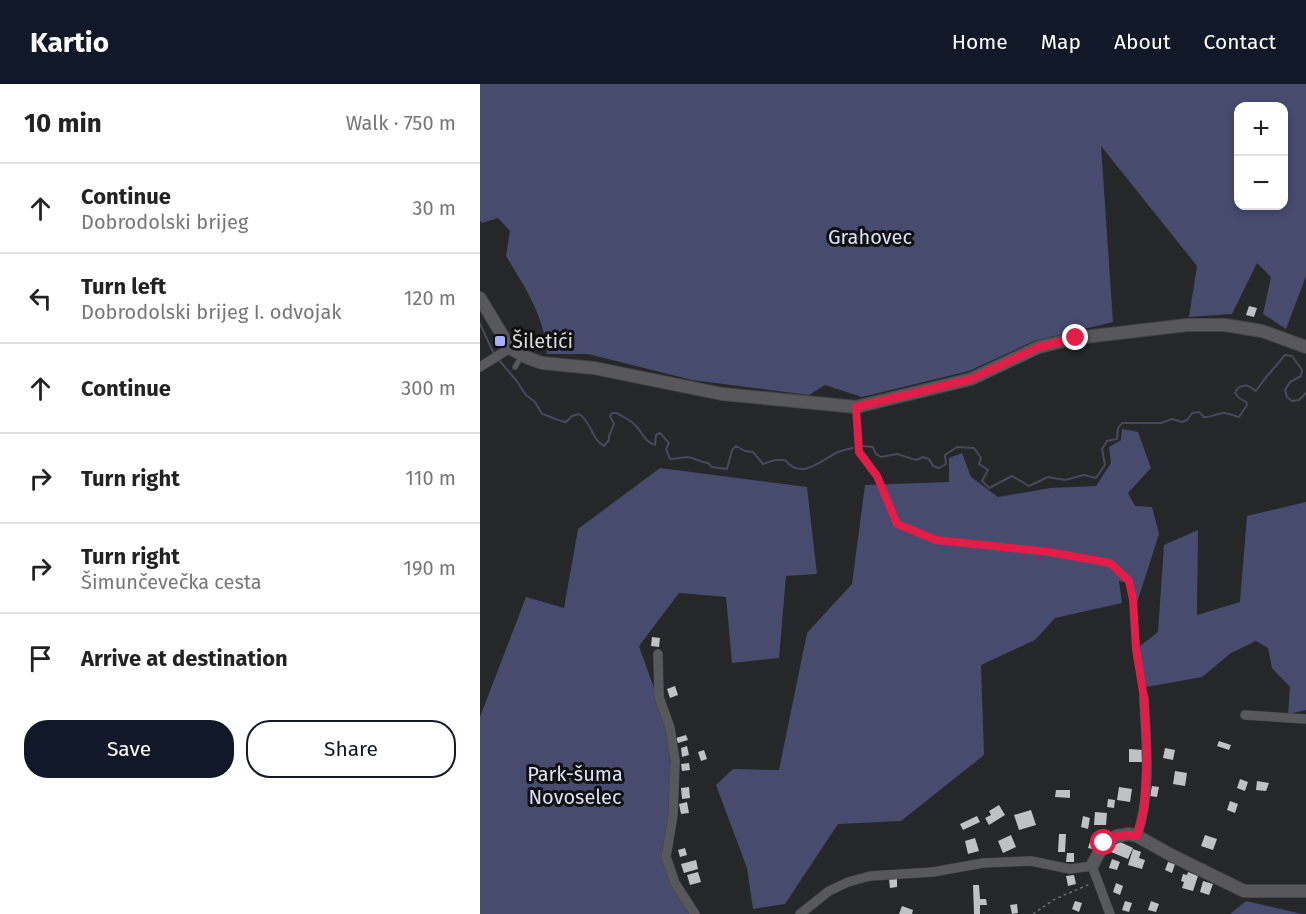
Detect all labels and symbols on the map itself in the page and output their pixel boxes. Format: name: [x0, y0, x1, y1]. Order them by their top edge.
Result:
park label: Grahovec: [828, 225, 912, 249]
route end: [1062, 324, 1088, 350]
place label: Šiletići: [512, 329, 573, 353]
marker: Šiletići: [493, 334, 507, 348]
park label: Park-šuma Novoselec: [527, 762, 623, 809]
route start: [1090, 829, 1116, 855]

